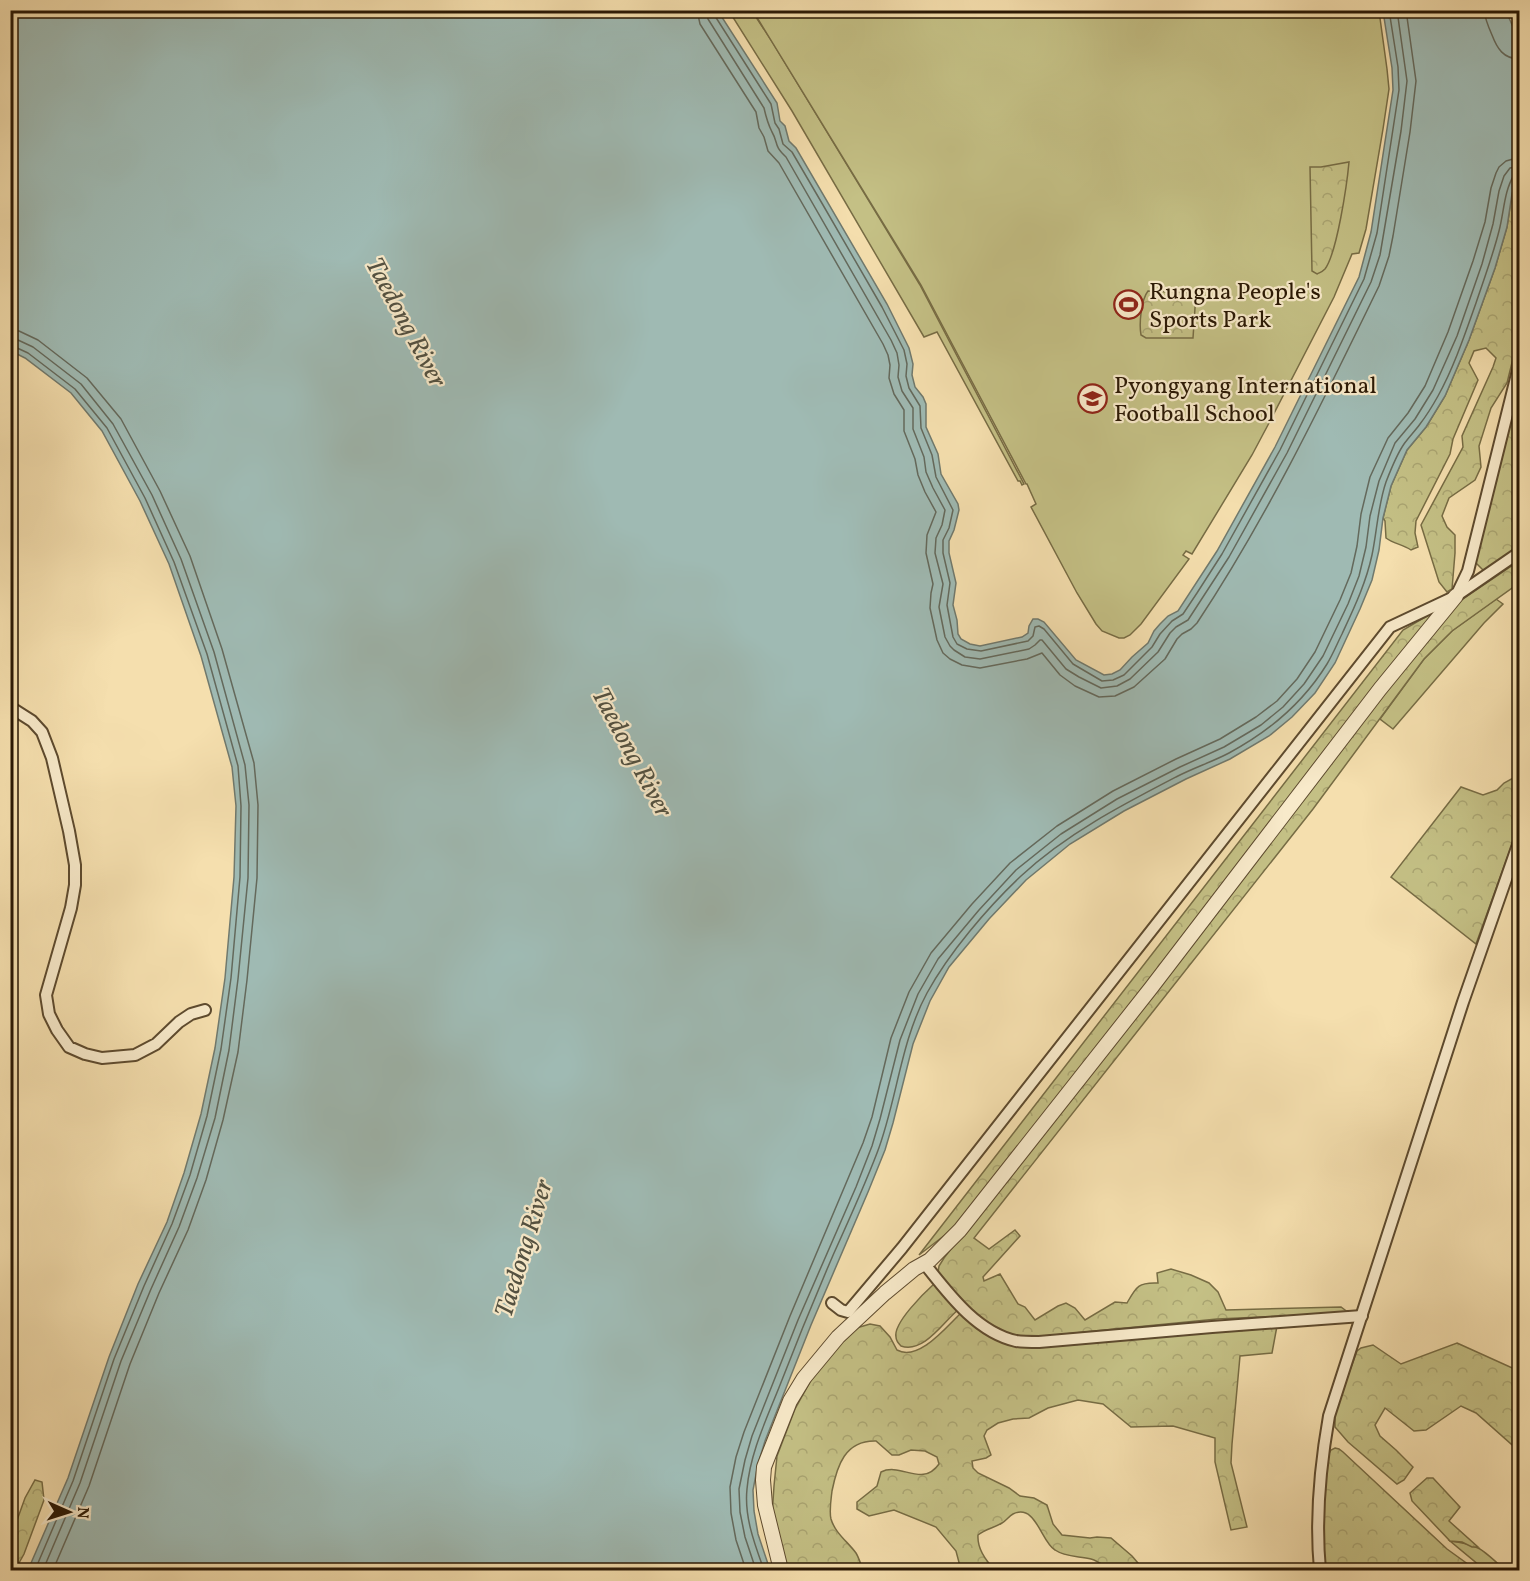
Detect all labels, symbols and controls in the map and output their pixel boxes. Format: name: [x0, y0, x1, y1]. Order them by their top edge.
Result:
water label: Taedong River: [356, 252, 455, 395]
place label: Rungna People's Sports Park: [1149, 276, 1321, 338]
sports icon: Rungna People's Sports Park: [1112, 289, 1144, 321]
place label: Pyongyang International Football School: [1114, 370, 1377, 432]
school or university icon: Pyongyang International Football School: [1077, 383, 1109, 415]
water label: Taedong River: [582, 682, 681, 825]
water label: Taedong River: [487, 1175, 563, 1322]
north arrow: [39, 1482, 99, 1542]
text: N: [71, 1506, 93, 1519]

